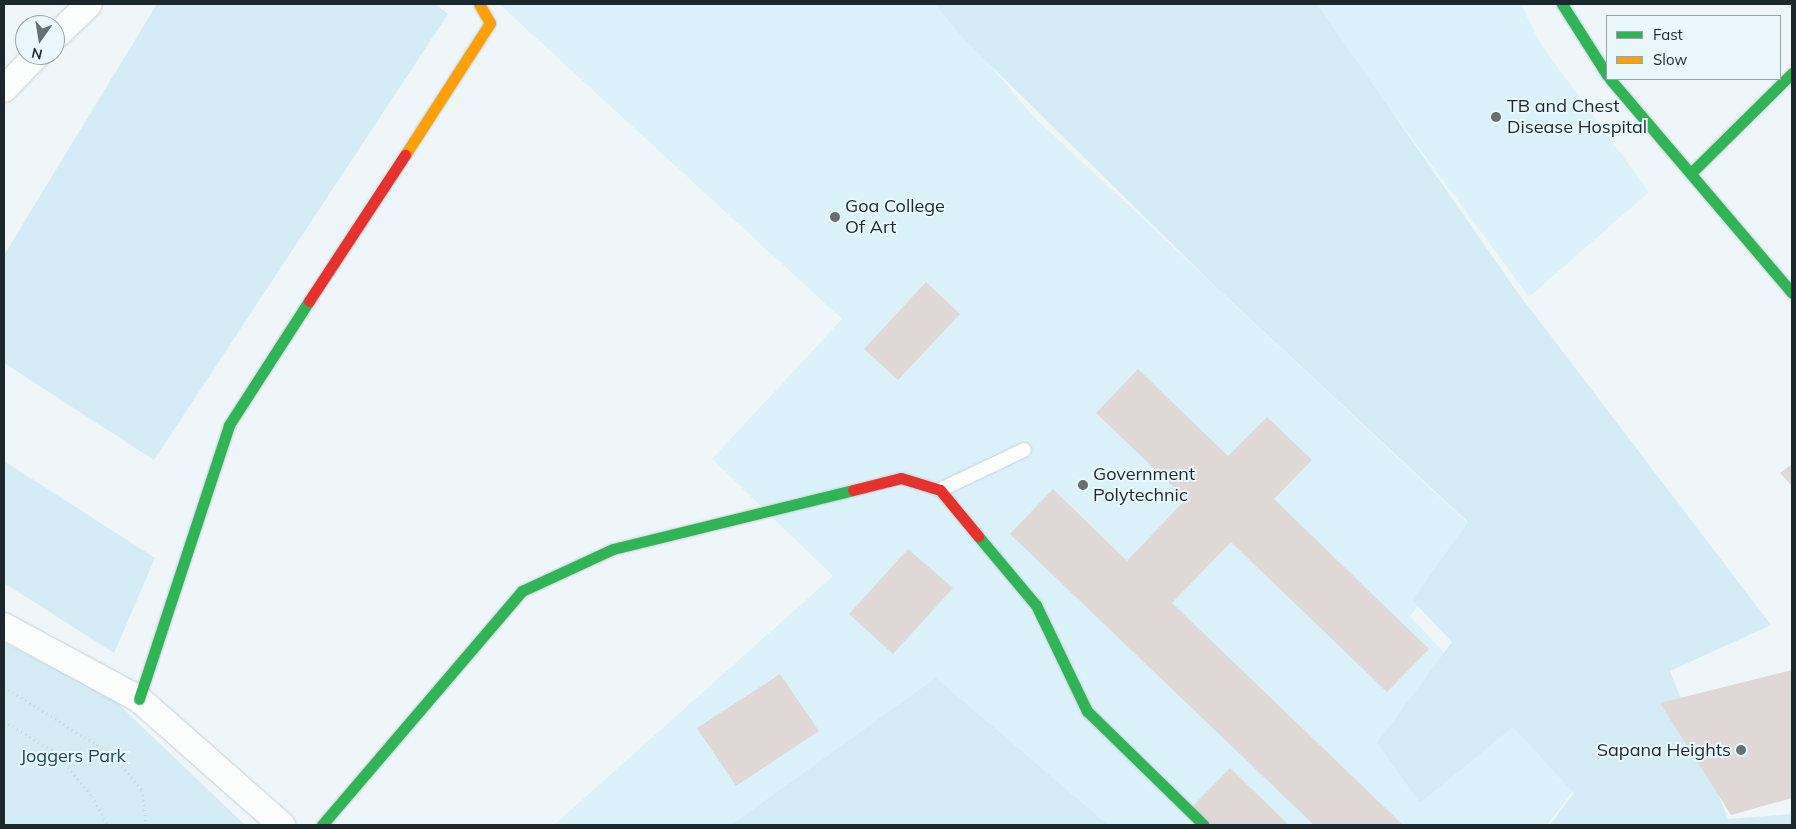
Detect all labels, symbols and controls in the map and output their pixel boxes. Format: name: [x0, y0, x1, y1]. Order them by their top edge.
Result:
north arrow: [15, 15, 65, 65]
legend: [1606, 15, 1781, 80]
text: Fast: [1653, 25, 1683, 44]
text: N: [30, 44, 44, 64]
text: Slow: [1653, 50, 1687, 69]
place label: TB and Chest Disease Hospital: [1507, 96, 1647, 138]
marker: TB and Chest Disease Hospital: [1489, 110, 1503, 124]
place label: Goa College Of Art: [845, 196, 945, 238]
marker: Goa College Of Art: [829, 211, 841, 223]
place label: Government Polytechnic: [1093, 464, 1195, 506]
marker: Government Polytechnic: [1077, 479, 1089, 491]
place label: Sapana Heights: [1597, 739, 1731, 761]
marker: Sapana Heights: [1735, 744, 1747, 756]
park label: Joggers Park: [20, 745, 126, 767]

